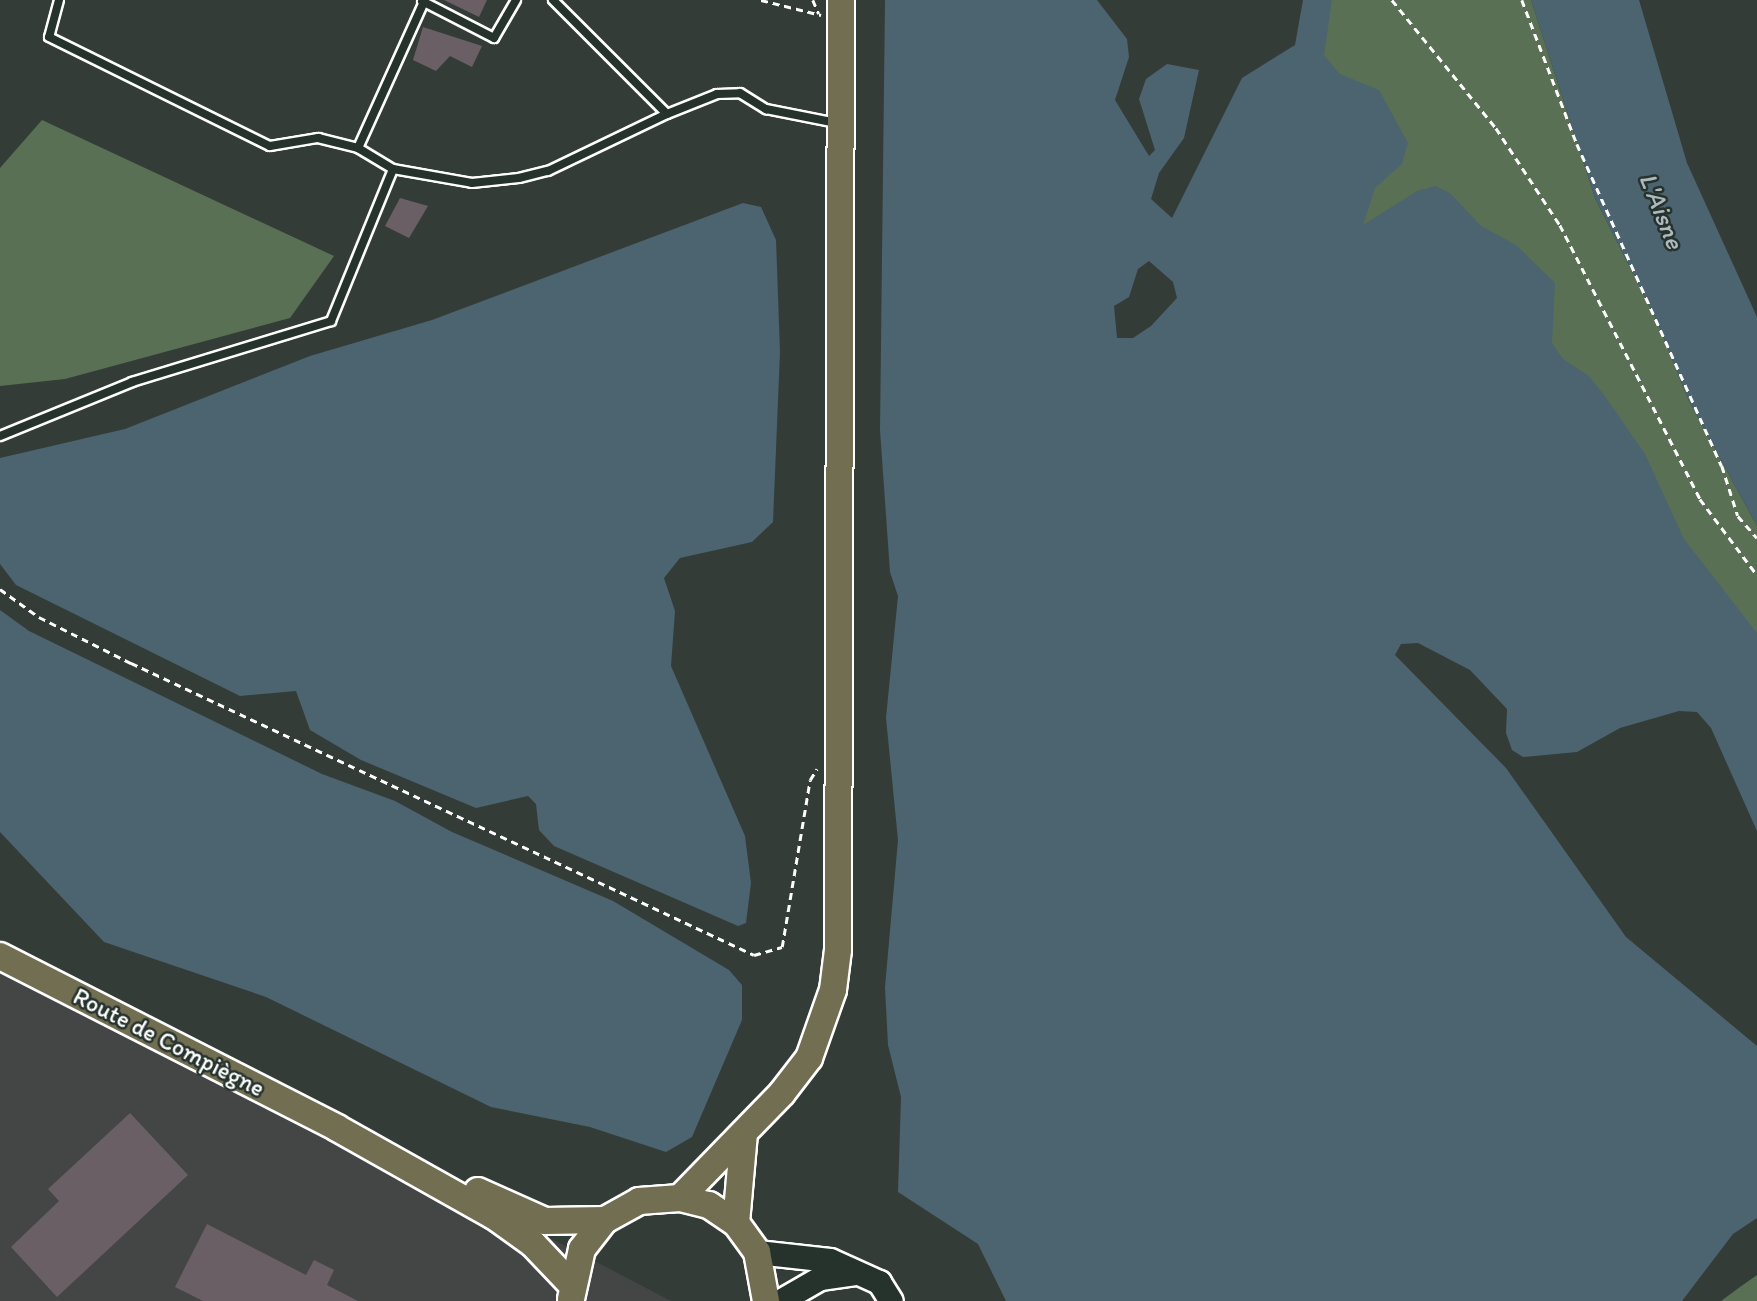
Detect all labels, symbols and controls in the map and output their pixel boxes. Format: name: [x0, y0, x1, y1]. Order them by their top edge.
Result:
water label: L'Aisne: [1632, 169, 1690, 253]
street label: Route de Compiègne: [69, 981, 269, 1103]

